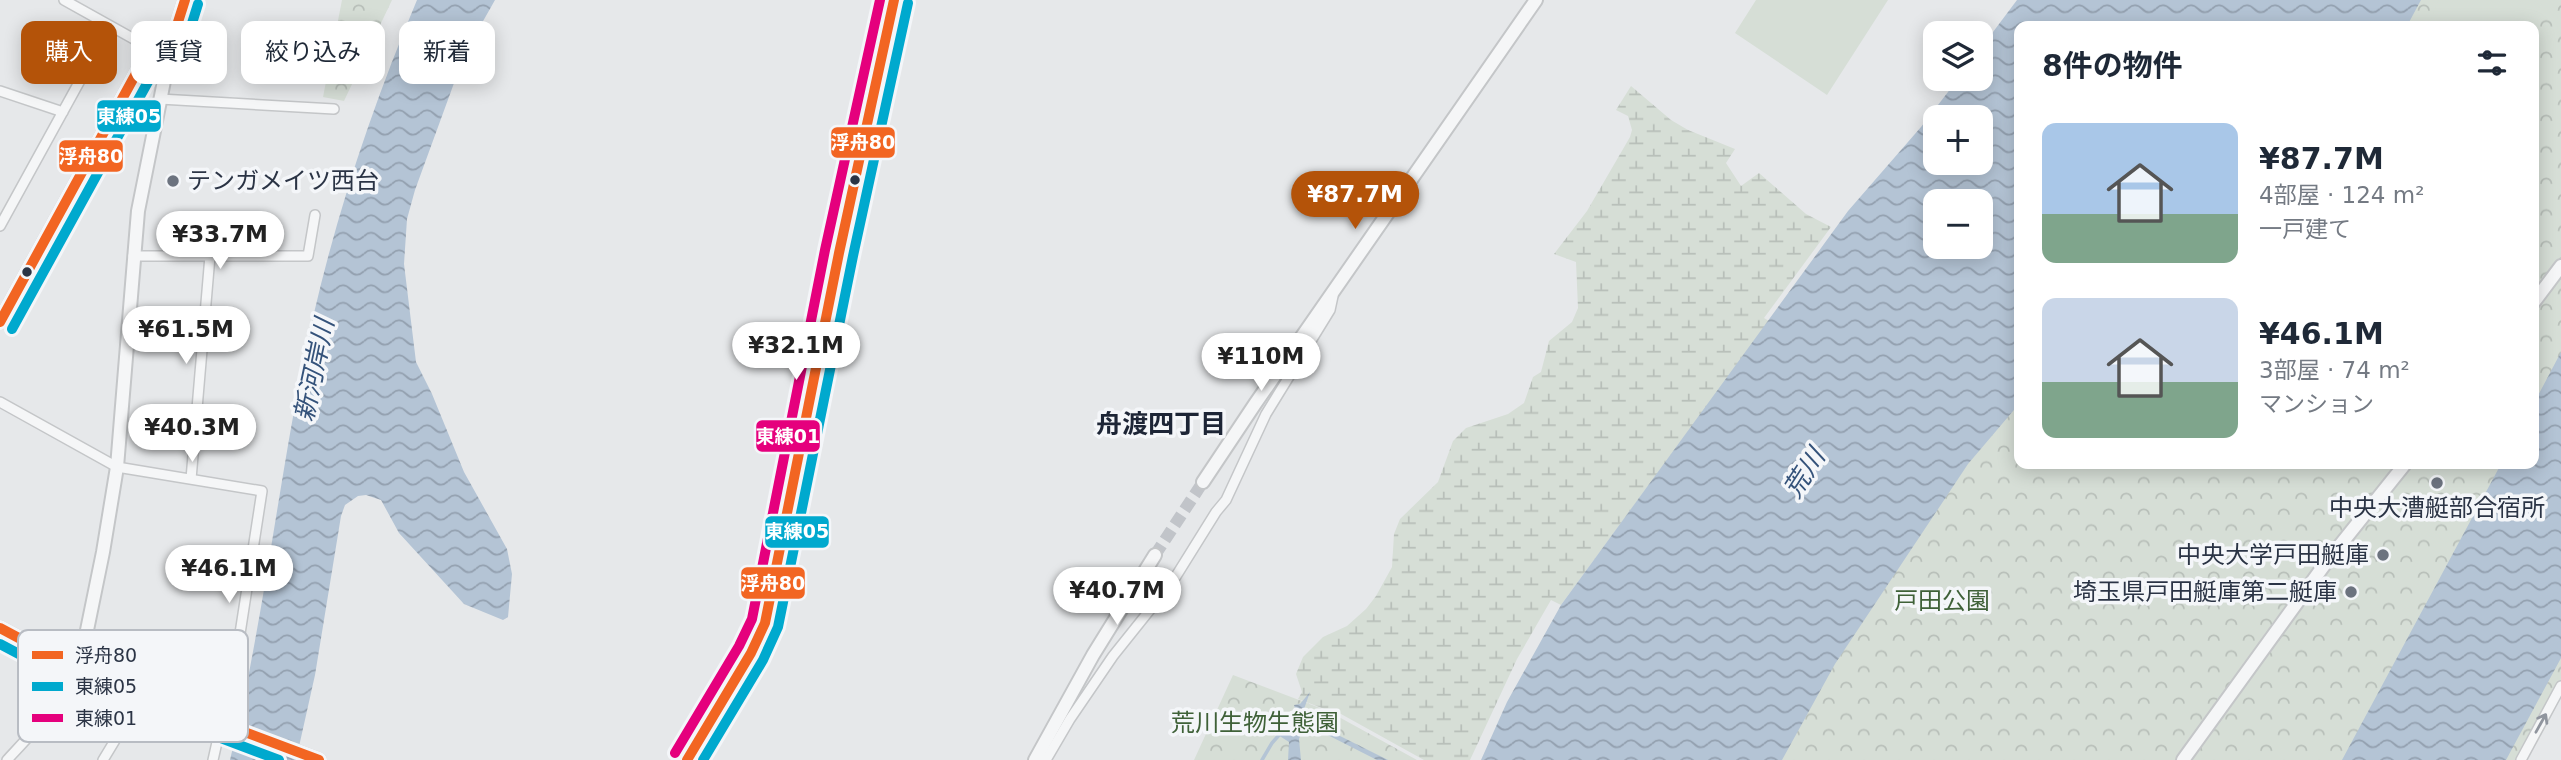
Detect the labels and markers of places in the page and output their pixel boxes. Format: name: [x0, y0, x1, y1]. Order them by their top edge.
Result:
place label: テンガメイツ西台: [187, 167, 379, 195]
pin: ¥87.7M: [1298, 172, 1412, 231]
marker: テンガメイツ西台: [165, 173, 181, 189]
unlabelled marker: [848, 173, 862, 187]
pin: ¥33.7M: [163, 212, 277, 271]
unlabelled marker: [20, 265, 34, 279]
pin: ¥61.5M: [129, 306, 243, 366]
pin: ¥32.1M: [739, 322, 853, 382]
pin: ¥110M: [1212, 334, 1310, 393]
pin: ¥40.3M: [135, 405, 249, 464]
marker: 中央大漕艇部合宿所: [2429, 475, 2445, 491]
place label: 中央大漕艇部合宿所: [2329, 494, 2545, 522]
place label: 中央大学戸田艇庫: [2177, 541, 2369, 569]
pin: ¥46.1M: [172, 546, 286, 605]
marker: 中央大学戸田艇庫: [2375, 547, 2391, 563]
pin: ¥40.7M: [1060, 568, 1174, 627]
place label: 埼玉県戸田艇庫第二艇庫: [2073, 578, 2337, 606]
marker: 埼玉県戸田艇庫第二艇庫: [2343, 584, 2359, 600]

